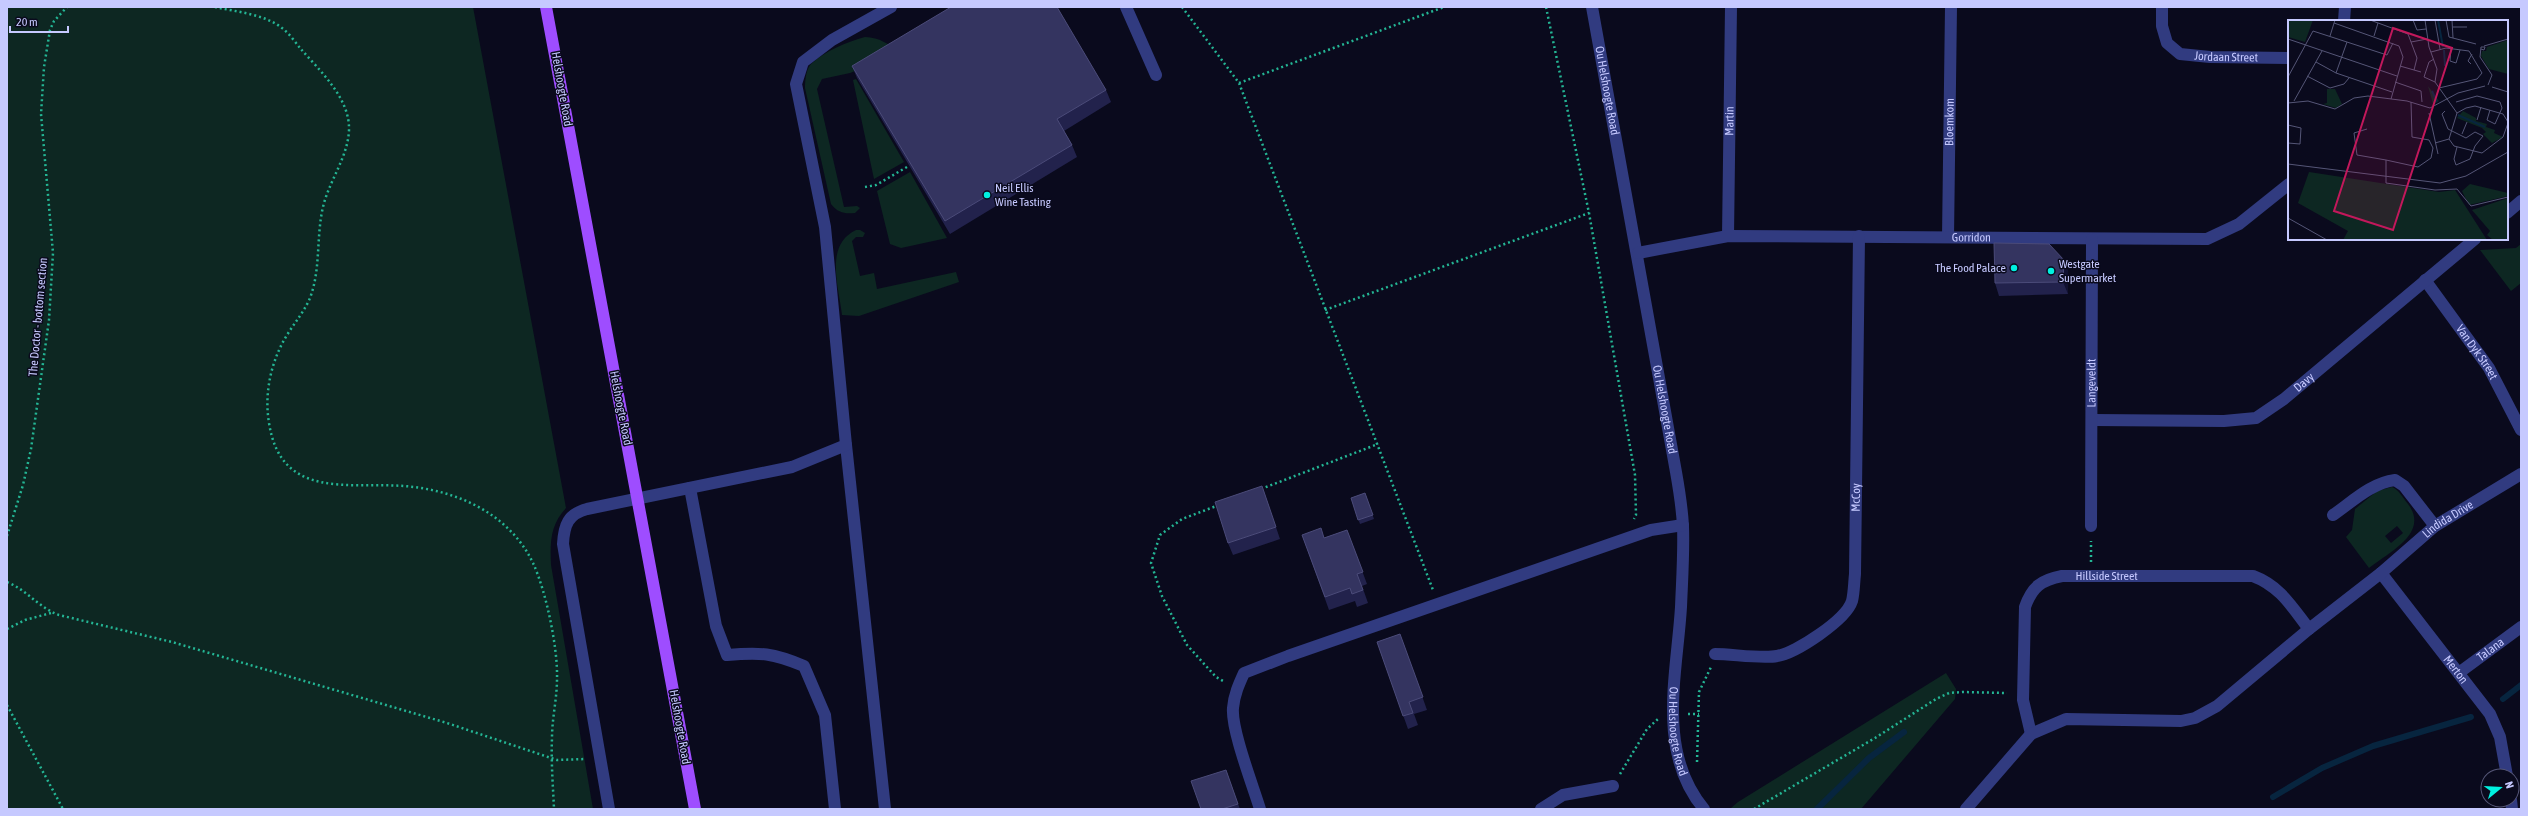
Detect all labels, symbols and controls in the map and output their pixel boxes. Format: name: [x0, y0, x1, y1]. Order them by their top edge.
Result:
scale bar: [10, 8, 68, 34]
text: 20 m: [16, 15, 38, 29]
inset map: [2288, 20, 2508, 240]
street label: Ou Helshoogte Road: [1592, 45, 1622, 136]
street label: Jordaan Street: [2194, 48, 2259, 65]
street label: Helshoogte Road: [549, 51, 575, 127]
street label: Bloemkom: [1942, 98, 1957, 146]
street label: Martin: [1722, 106, 1737, 136]
place label: Neil Ellis Wine Tasting: [995, 181, 1052, 209]
marker: Neil Ellis Wine Tasting: [982, 190, 992, 200]
street label: Gorridon: [1952, 230, 1991, 245]
street label: The Doctor - bottom section: [26, 257, 50, 377]
place label: Westgate Supermarket: [2059, 257, 2117, 285]
place label: The Food Palace: [1935, 261, 2006, 275]
marker: The Food Palace: [2009, 263, 2019, 273]
marker: Westgate Supermarket: [2046, 266, 2056, 276]
street label: Van Dyk Street: [2453, 322, 2501, 382]
street label: Langeveldt: [2084, 358, 2099, 407]
street label: Ou Helshoogte Road: [1650, 364, 1680, 455]
street label: Helshoogte Road: [607, 370, 635, 446]
street label: Davy: [2291, 370, 2317, 395]
street label: McCoy: [1849, 483, 1863, 512]
street label: Lindida Drive: [2419, 497, 2476, 541]
street label: Hillside Street: [2075, 569, 2138, 583]
street label: Talana: [2474, 635, 2507, 664]
street label: Merton: [2440, 653, 2471, 686]
street label: Ou Helshoogte Road: [1666, 686, 1690, 778]
street label: Helshoogte Road: [667, 689, 693, 765]
north arrow: [2480, 768, 2520, 808]
text: N: [2503, 780, 2516, 790]

